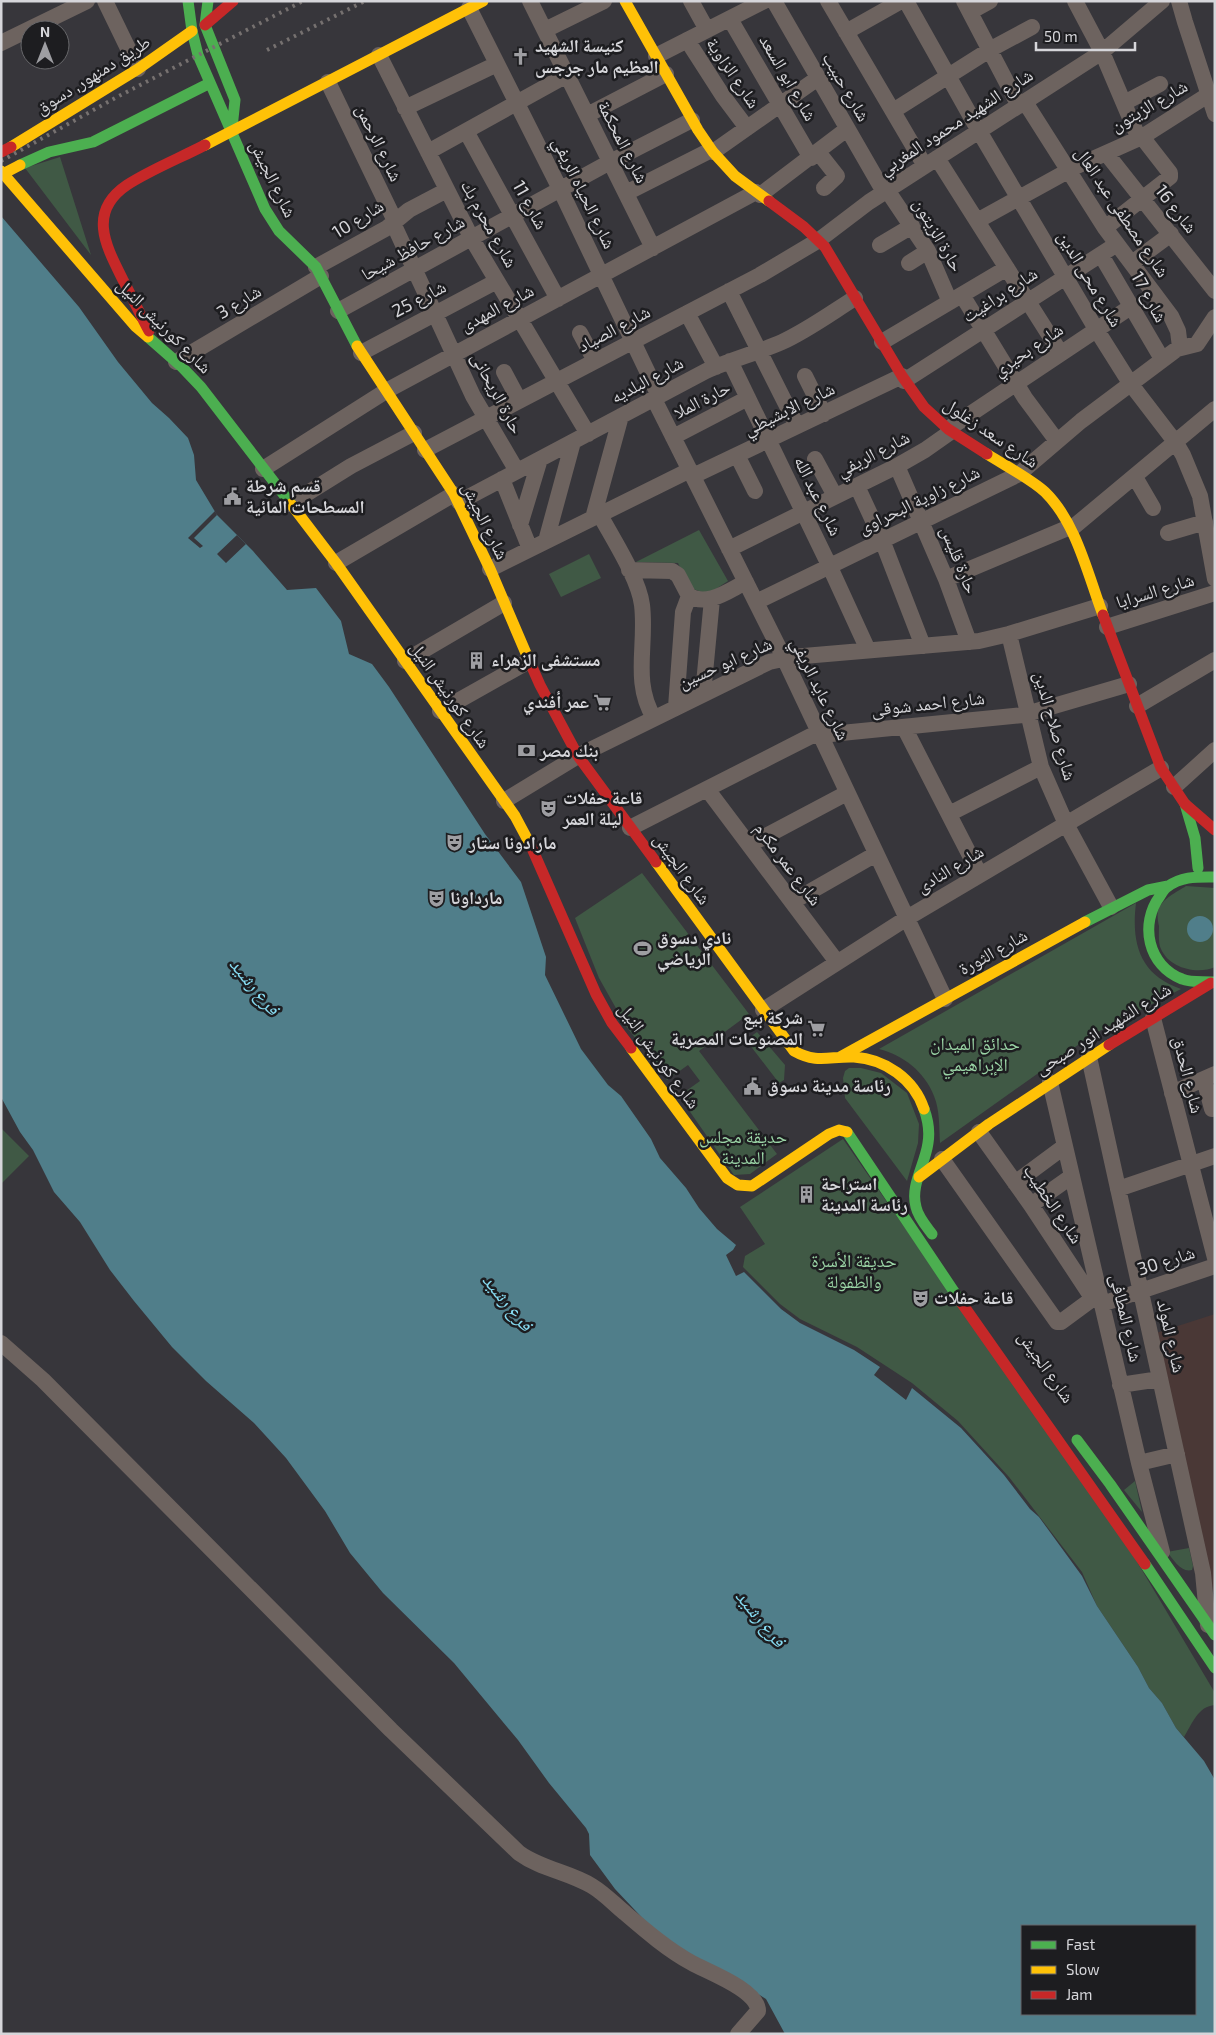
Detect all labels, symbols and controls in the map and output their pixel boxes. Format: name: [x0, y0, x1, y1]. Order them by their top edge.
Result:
north arrow: [20, 20, 70, 70]
scale bar: [1036, 20, 1135, 52]
text: N: [40, 23, 50, 40]
text: 50 m: [1044, 27, 1078, 45]
street label: طريق دمنهور, دسوق: [31, 30, 155, 119]
street label: شارع ابو السعد: [754, 30, 822, 125]
street label: شارع الزاوية: [701, 33, 765, 113]
place label: كنيسة الشهيد العظيم مار جرجس: [535, 34, 659, 79]
church icon: كنيسة الشهيد العظيم مار جرجس: [511, 46, 531, 66]
street label: شارع حبيب: [817, 48, 875, 125]
street label: شارع الشهيد محمود المغربي: [874, 63, 1039, 183]
street label: شارع الزيتون: [1106, 74, 1191, 137]
street label: شارع المحكمة: [593, 97, 654, 187]
street label: شارع الرحمن: [351, 100, 408, 185]
street label: شارع الحياه الريفي: [544, 133, 621, 254]
street label: شارع الجيش: [245, 136, 302, 221]
street label: شارع مصطفى عبد العال: [1070, 142, 1175, 282]
street label: شارع محرم بك: [455, 176, 523, 272]
street label: شارع 11: [508, 176, 553, 233]
street label: شارع 16: [1150, 180, 1203, 238]
street label: شارع 10: [328, 194, 388, 243]
street label: حارة الزيتون: [908, 194, 969, 276]
street label: شارع حافظ شيحا: [357, 210, 468, 285]
street label: شارع محى الدين: [1053, 226, 1128, 331]
street label: شارع براغيت: [958, 262, 1042, 327]
street label: شارع 17: [1126, 267, 1173, 326]
street label: شارع كورنيش النيل: [112, 273, 217, 378]
street label: شارع 25: [388, 275, 450, 322]
street label: شارع 3: [212, 279, 265, 324]
street label: شارع المهدى: [456, 279, 538, 337]
street label: شارع الصياد: [574, 300, 654, 357]
street label: شارع بحيري: [988, 318, 1069, 384]
street label: حارة الريحانى: [466, 348, 529, 438]
street label: شارع البلديه: [607, 351, 687, 408]
street label: حارة الملا: [669, 376, 734, 423]
street label: شارع الابشيطي: [739, 377, 840, 444]
street label: شارع سعد زغلول: [939, 392, 1043, 473]
street label: شارع الريفي: [832, 425, 915, 485]
street label: شارع عبد الله: [789, 452, 848, 539]
street label: شارع زاوية البحراوى: [854, 460, 983, 539]
place label: قسم شرطة المسطحات المائية: [246, 474, 365, 517]
street label: شارع الجيش: [457, 478, 514, 563]
public building icon: قسم شرطة المسطحات المائية: [222, 486, 242, 506]
street label: حارة قليس: [935, 523, 983, 597]
street label: شارع السرايا: [1113, 568, 1197, 613]
street label: شارع ابو حسين: [674, 632, 775, 693]
street label: شارع عايد الريفي: [782, 634, 855, 745]
street label: شارع كورنيش النيل: [405, 637, 496, 753]
place label: مستشفى الزهراء: [491, 648, 601, 671]
building icon: مستشفى الزهراء: [467, 650, 487, 670]
street label: شارع صلاح الدين: [1028, 669, 1082, 783]
street label: شارع احمد شوقى: [870, 686, 986, 721]
place label: عمر أفندي: [523, 690, 589, 716]
supermarket icon: عمر أفندي: [593, 692, 613, 712]
place label: بنك مصر: [539, 739, 598, 762]
bank icon: بنك مصر: [516, 741, 536, 761]
place label: قاعة حفلات ليلة العمر: [562, 786, 642, 829]
theatre icon: قاعة حفلات ليلة العمر: [539, 798, 559, 818]
street label: شارع عمر مكرم: [749, 817, 827, 911]
street label: شارع الجيش: [649, 828, 716, 909]
place label: مارادونا ستار: [468, 831, 556, 853]
theatre icon: مارادونا ستار: [445, 833, 465, 853]
street label: شارع النادى: [912, 839, 988, 898]
place label: مارداونا: [450, 886, 503, 908]
theatre icon: مارداونا: [426, 888, 446, 908]
street label: شارع الثورة: [954, 923, 1031, 980]
place label: نادي دسوق الرياضي: [657, 926, 731, 973]
sports icon: نادي دسوق الرياضي: [633, 938, 653, 958]
water label: فرع رشيد: [224, 952, 286, 1021]
street label: شارع الشهيد انور صبحى: [1030, 977, 1175, 1080]
street label: شارع كورنيش النيل: [613, 998, 706, 1113]
place label: شركة بيع المصنوعات المصرية: [671, 1006, 803, 1049]
supermarket icon: شركة بيع المصنوعات المصرية: [807, 1018, 827, 1038]
park label: حدائق الميدان الإبراهيمي: [930, 1032, 1020, 1080]
street label: شارع الحدق: [1168, 1034, 1209, 1116]
place label: رئاسة مدينة دسوق: [767, 1074, 891, 1097]
public building icon: رئاسة مدينة دسوق: [743, 1076, 763, 1096]
park label: حديقة مجلس المدينة: [699, 1125, 787, 1168]
street label: شارع الخطيب: [1018, 1160, 1088, 1248]
place label: استراحة رئاسة المدينة: [821, 1172, 908, 1215]
building icon: استراحة رئاسة المدينة: [797, 1184, 817, 1204]
street label: شارع 30: [1134, 1240, 1198, 1281]
park label: حديقة الأسرة والطفولة: [811, 1249, 897, 1292]
water label: فرع رشيد: [477, 1268, 539, 1337]
street label: شارع المطافى: [1105, 1272, 1148, 1364]
place label: قاعة حفلات: [934, 1286, 1013, 1308]
theatre icon: قاعة حفلات: [910, 1288, 930, 1308]
street label: شارع المولد: [1152, 1297, 1191, 1375]
street label: شارع الجيش: [1013, 1326, 1080, 1407]
water label: فرع رشيد: [730, 1584, 792, 1653]
legend: [1021, 1925, 1196, 2015]
text: Fast: [1066, 1935, 1096, 1953]
text: Slow: [1066, 1960, 1100, 1978]
text: Jam: [1066, 1985, 1092, 2003]

